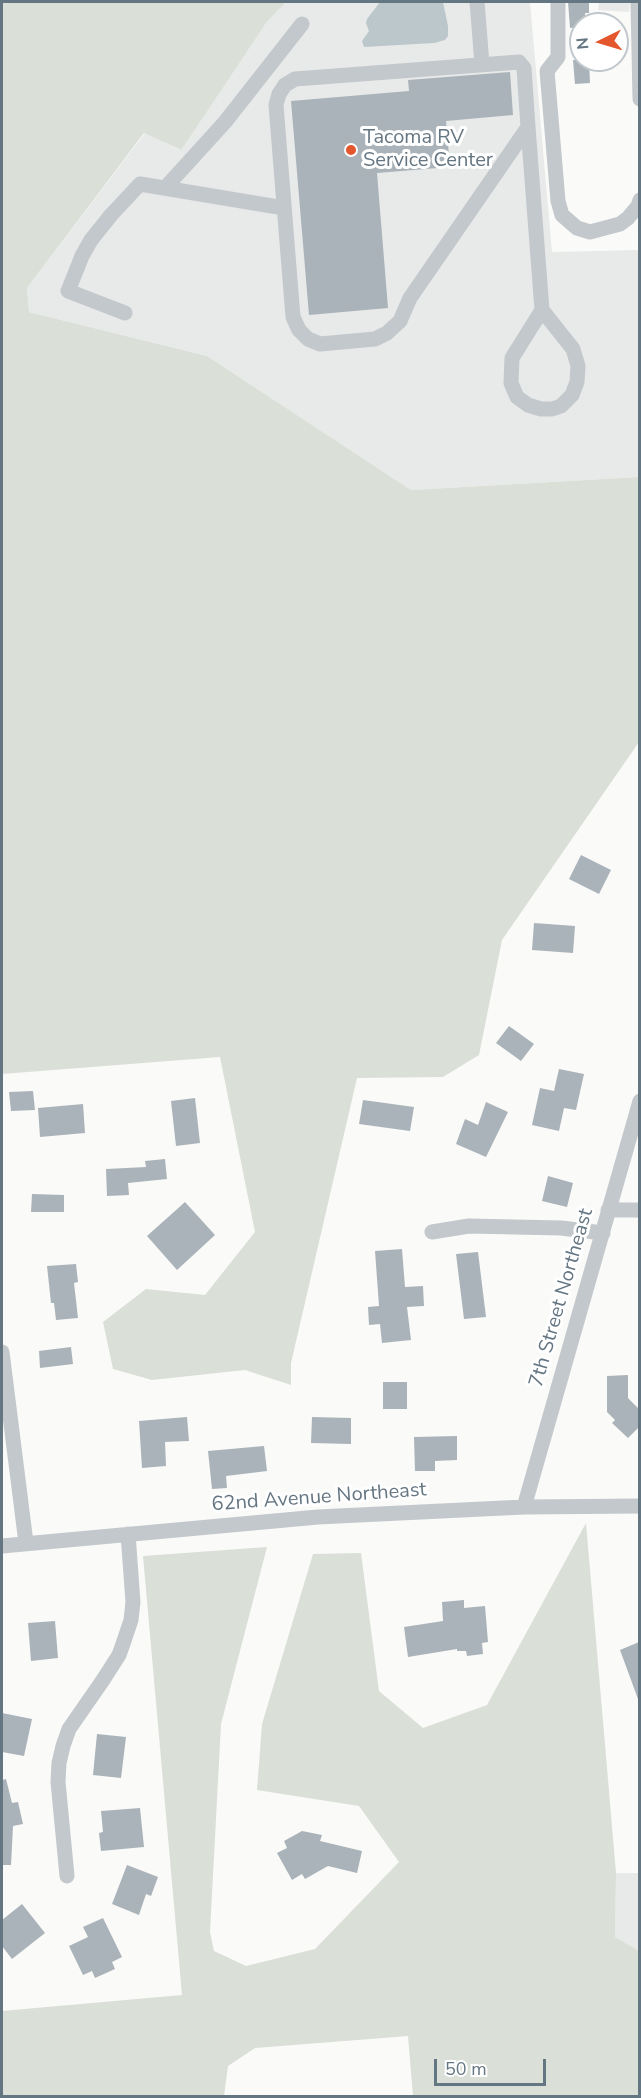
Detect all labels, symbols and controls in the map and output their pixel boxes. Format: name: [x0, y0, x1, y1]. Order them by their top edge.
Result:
north arrow: [569, 12, 629, 72]
text: N: [572, 36, 595, 50]
place label: Tacoma RV Service Center: [363, 126, 493, 173]
marker: Tacoma RV Service Center: [344, 143, 358, 157]
street label: 7th Street Northeast: [525, 1206, 599, 1390]
street label: 62nd Avenue Northeast: [211, 1479, 427, 1517]
scale bar: [437, 2047, 550, 2085]
text: 50 m: [445, 2057, 487, 2081]

